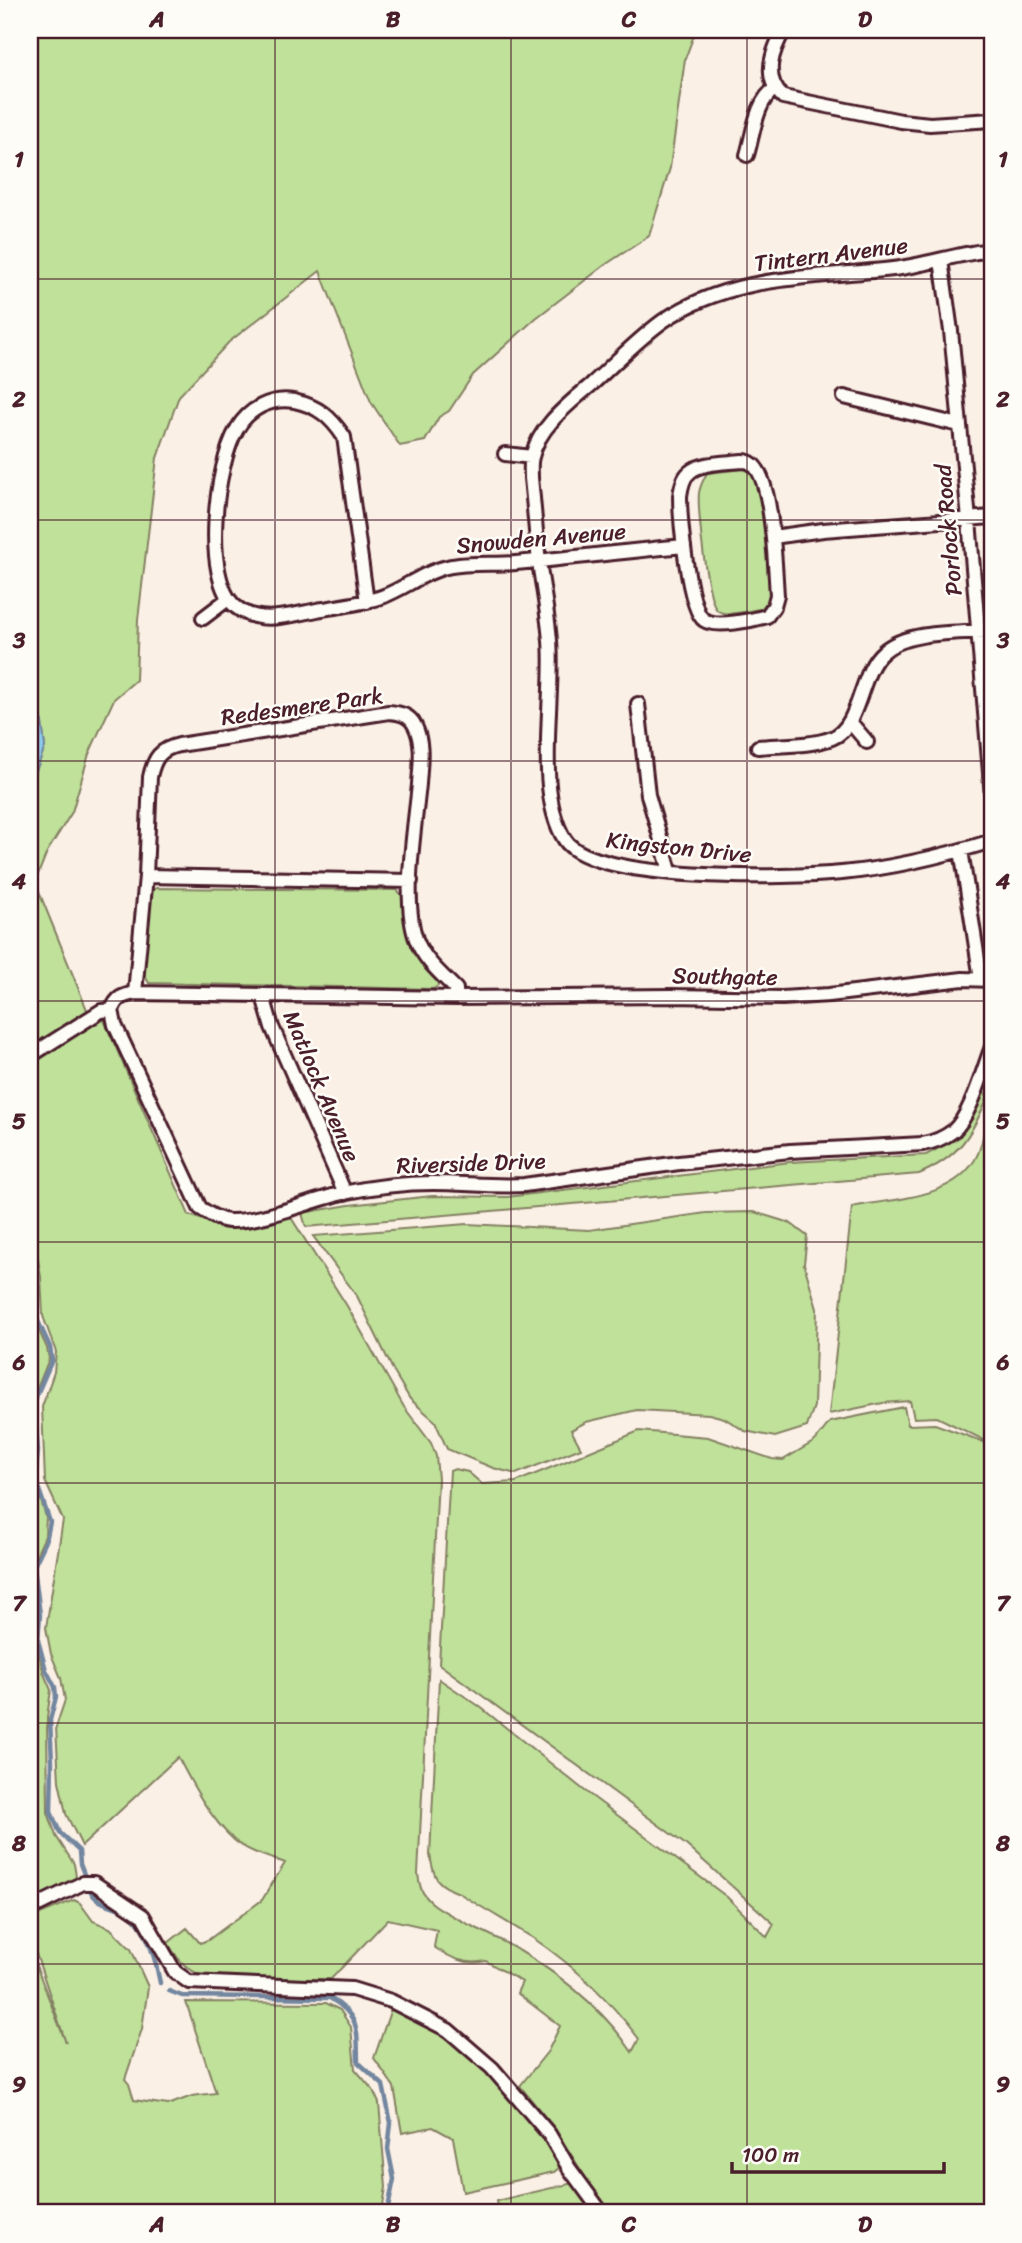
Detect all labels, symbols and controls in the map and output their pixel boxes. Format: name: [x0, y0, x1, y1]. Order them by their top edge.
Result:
text: A: [148, 0, 165, 40]
text: B: [386, 0, 401, 40]
text: C: [621, 0, 637, 40]
text: D: [858, 0, 873, 40]
text: 1: [14, 139, 24, 180]
text: 1: [998, 139, 1008, 180]
street label: Tintern Avenue: [752, 225, 911, 284]
text: 2: [11, 379, 26, 420]
text: 2: [995, 379, 1010, 420]
street label: Porlock Road: [922, 461, 975, 597]
street label: Snowden Avenue: [454, 511, 628, 566]
text: 3: [12, 620, 26, 661]
text: 3: [996, 620, 1010, 661]
street label: Redesmere Park: [218, 675, 386, 738]
street label: Kingston Drive: [604, 819, 754, 876]
text: 4: [11, 861, 27, 902]
text: 4: [995, 861, 1011, 902]
street label: Southgate: [672, 955, 778, 998]
street label: Matlock Avenue: [271, 1004, 372, 1169]
text: 5: [12, 1101, 26, 1142]
text: 5: [996, 1101, 1010, 1142]
street label: Riverside Drive: [396, 1140, 546, 1187]
text: 6: [11, 1342, 26, 1383]
text: 6: [995, 1342, 1010, 1383]
text: 7: [12, 1583, 27, 1624]
text: 7: [996, 1583, 1011, 1624]
text: 8: [11, 1823, 26, 1864]
text: 8: [995, 1823, 1010, 1864]
text: 9: [12, 2064, 26, 2105]
text: 9: [996, 2064, 1010, 2105]
scale bar: [732, 2131, 943, 2175]
text: 100 m: [742, 2136, 799, 2174]
text: A: [148, 2204, 165, 2243]
text: B: [386, 2204, 401, 2243]
text: C: [621, 2204, 637, 2243]
text: D: [858, 2204, 873, 2243]

